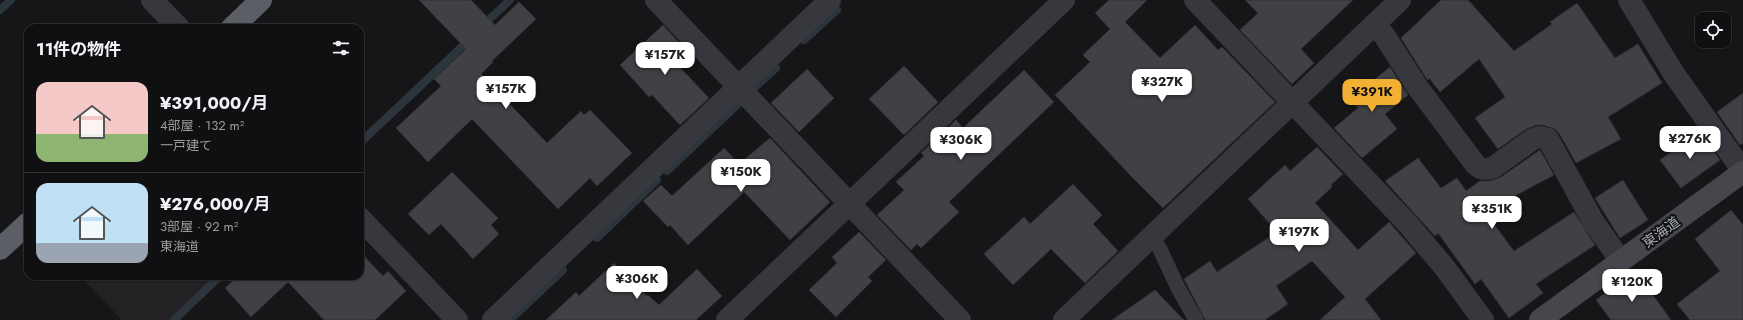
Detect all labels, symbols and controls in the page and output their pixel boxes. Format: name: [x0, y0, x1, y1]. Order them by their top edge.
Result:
map controls: [1695, 12, 1731, 48]
button: locate: [1695, 12, 1731, 48]
text: 11件の物件: [36, 37, 121, 61]
icon: filters: [330, 37, 352, 59]
pin: ¥157K: [637, 42, 693, 76]
text: ¥157K: [645, 45, 685, 64]
pin: ¥327K: [1134, 69, 1190, 103]
text: ¥327K: [1141, 72, 1183, 91]
pin: ¥157K: [478, 76, 534, 110]
text: ¥157K: [486, 79, 526, 98]
pin: ¥391K: [1344, 79, 1400, 113]
text: ¥391K: [1351, 82, 1393, 101]
text: ¥391,000/月: [160, 91, 269, 115]
icon: home: [68, 98, 116, 146]
text: 4部屋 · 132 m²: [160, 116, 244, 135]
pin: ¥276K: [1662, 126, 1718, 160]
pin: ¥306K: [933, 127, 989, 161]
text: ¥276K: [1669, 129, 1711, 148]
text: ¥306K: [939, 130, 983, 149]
text: 一戸建て: [160, 136, 212, 155]
pin: ¥150K: [713, 159, 769, 193]
text: ¥150K: [720, 162, 762, 181]
text: ¥276,000/月: [160, 192, 271, 216]
pin: ¥351K: [1464, 196, 1520, 230]
icon: home: [68, 199, 116, 247]
text: ¥351K: [1472, 199, 1512, 218]
street label: 東海道: [1638, 212, 1684, 252]
text: 3部屋 · 92 m²: [160, 217, 238, 236]
pin: ¥197K: [1271, 219, 1327, 253]
text: ¥197K: [1279, 222, 1319, 241]
text: 東海道: [160, 237, 199, 256]
pin: ¥306K: [609, 266, 665, 300]
text: ¥306K: [615, 269, 659, 288]
pin: ¥120K: [1604, 269, 1660, 303]
text: ¥120K: [1611, 272, 1653, 291]

